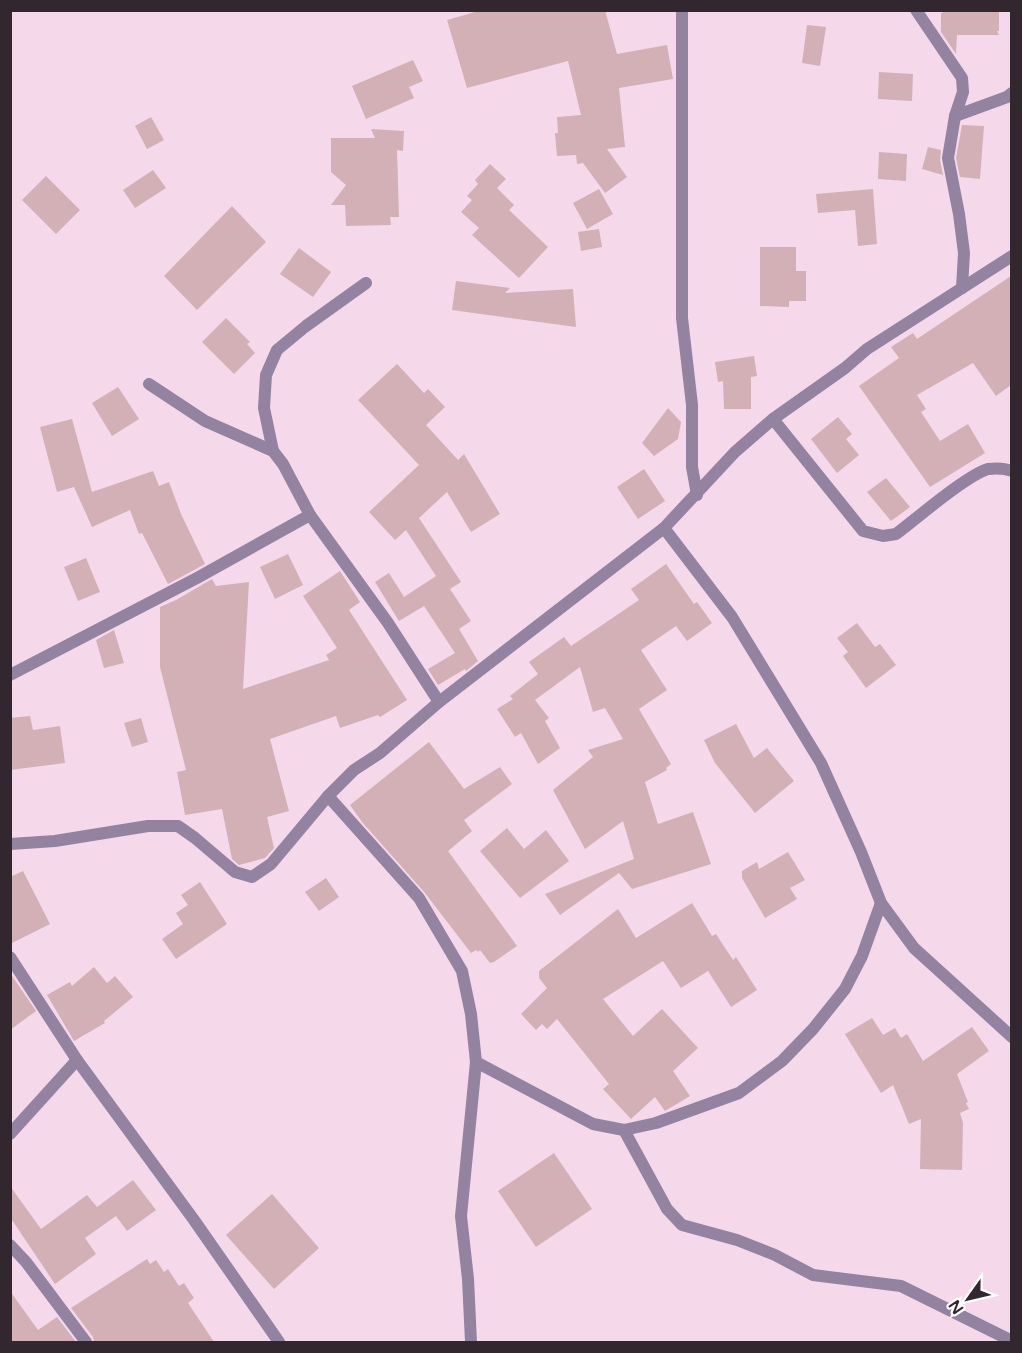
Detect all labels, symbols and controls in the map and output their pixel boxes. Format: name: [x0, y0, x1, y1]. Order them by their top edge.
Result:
north arrow: [938, 1269, 998, 1329]
text: N: [945, 1296, 968, 1318]

